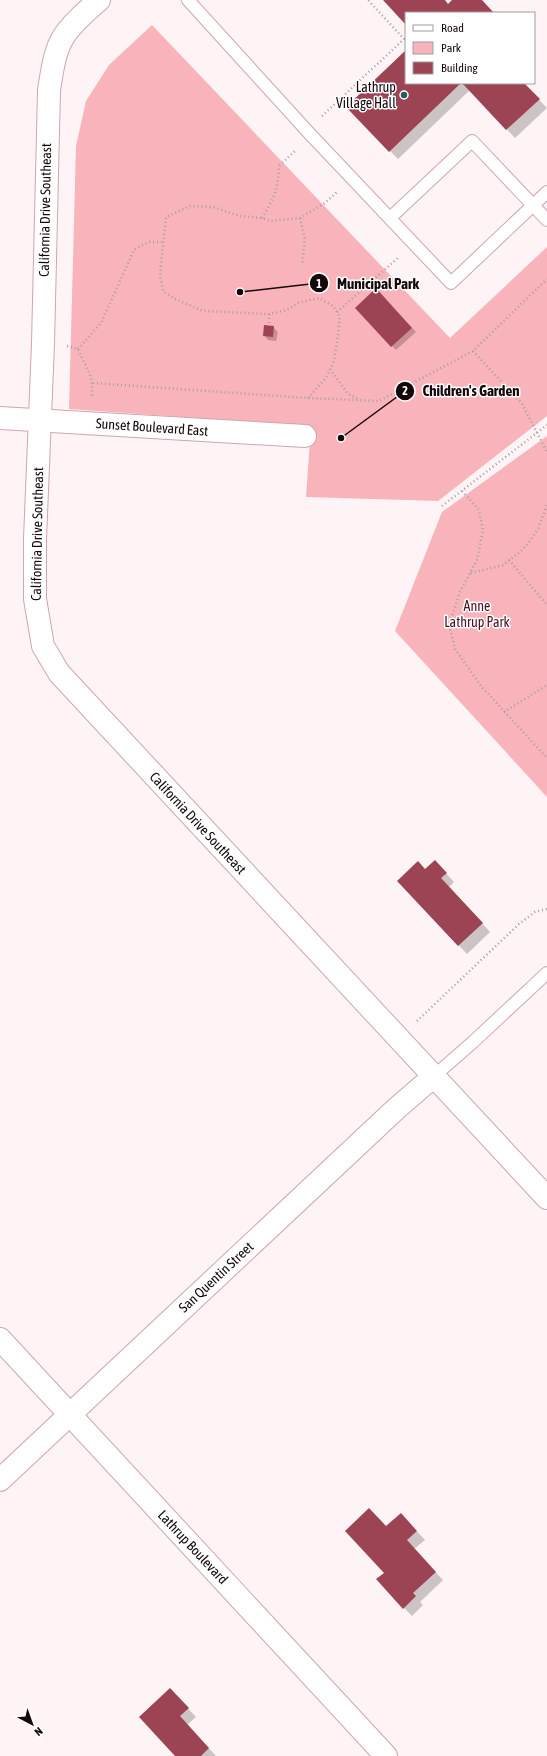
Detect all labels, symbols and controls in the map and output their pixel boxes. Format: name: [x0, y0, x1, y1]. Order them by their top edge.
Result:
legend: [405, 12, 535, 84]
text: Road: [441, 21, 464, 35]
text: Park: [441, 41, 462, 55]
text: Building: [441, 61, 479, 75]
place label: Lathrup Village Hall: [336, 79, 396, 111]
marker: Lathrup Village Hall: [399, 90, 409, 100]
street label: California Drive Southeast: [36, 143, 54, 277]
callout: Municipal Park: [309, 270, 427, 297]
text: Municipal Park: [337, 275, 419, 292]
text: 1: [316, 277, 322, 291]
callout: Children's Garden: [395, 377, 528, 404]
text: Children's Garden: [423, 382, 519, 399]
text: 2: [402, 384, 408, 398]
street label: Sunset Boulevard East: [95, 415, 209, 439]
street label: California Drive Southeast: [28, 467, 46, 601]
park label: Anne Lathrup Park: [444, 598, 510, 630]
street label: California Drive Southeast: [147, 769, 249, 877]
street label: San Quentin Street: [175, 1238, 257, 1316]
street label: Lathrup Boulevard: [155, 1507, 231, 1587]
north arrow: [12, 1704, 52, 1744]
text: N: [32, 1725, 45, 1738]

